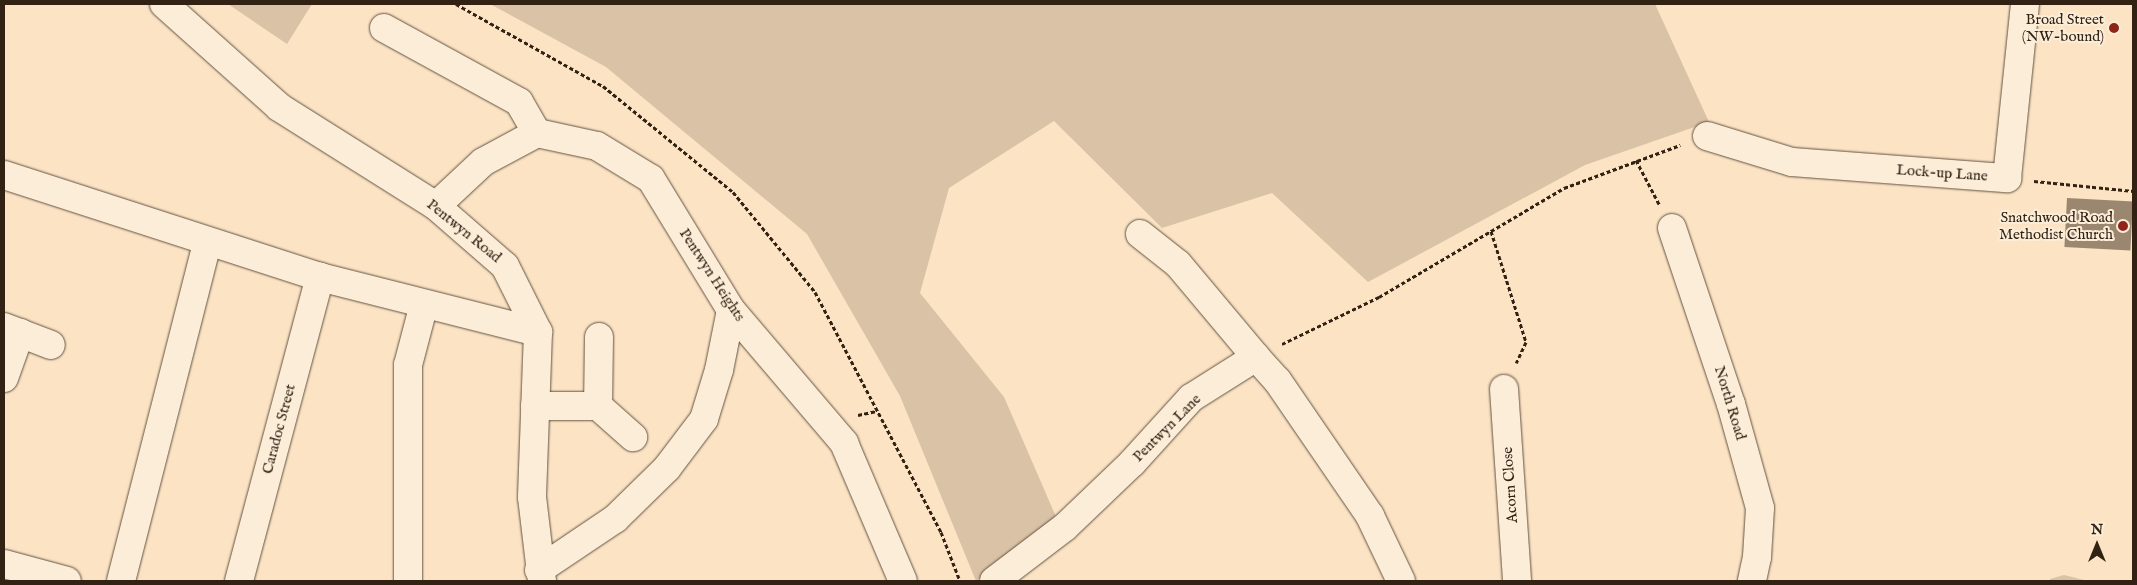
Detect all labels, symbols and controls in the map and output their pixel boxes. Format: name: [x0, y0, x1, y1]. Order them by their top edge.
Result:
place label: Broad Street (NW-bound): [2022, 10, 2104, 45]
marker: Broad Street (NW-bound): [2108, 22, 2120, 34]
street label: Lock-up Lane: [1896, 161, 1988, 185]
street label: Pentwyn Road: [423, 195, 505, 267]
place label: Snatchwood Road Methodist Church: [1999, 208, 2113, 243]
marker: Snatchwood Road Methodist Church: [2117, 220, 2129, 232]
street label: Pentwyn Heights: [675, 225, 749, 325]
street label: North Road: [1710, 364, 1750, 442]
street label: Caradoc Street: [258, 382, 300, 476]
street label: Pentwyn Lane: [1129, 390, 1205, 466]
street label: Acorn Close: [1498, 446, 1522, 524]
north arrow: [2072, 520, 2122, 570]
text: N: [2091, 521, 2103, 539]

